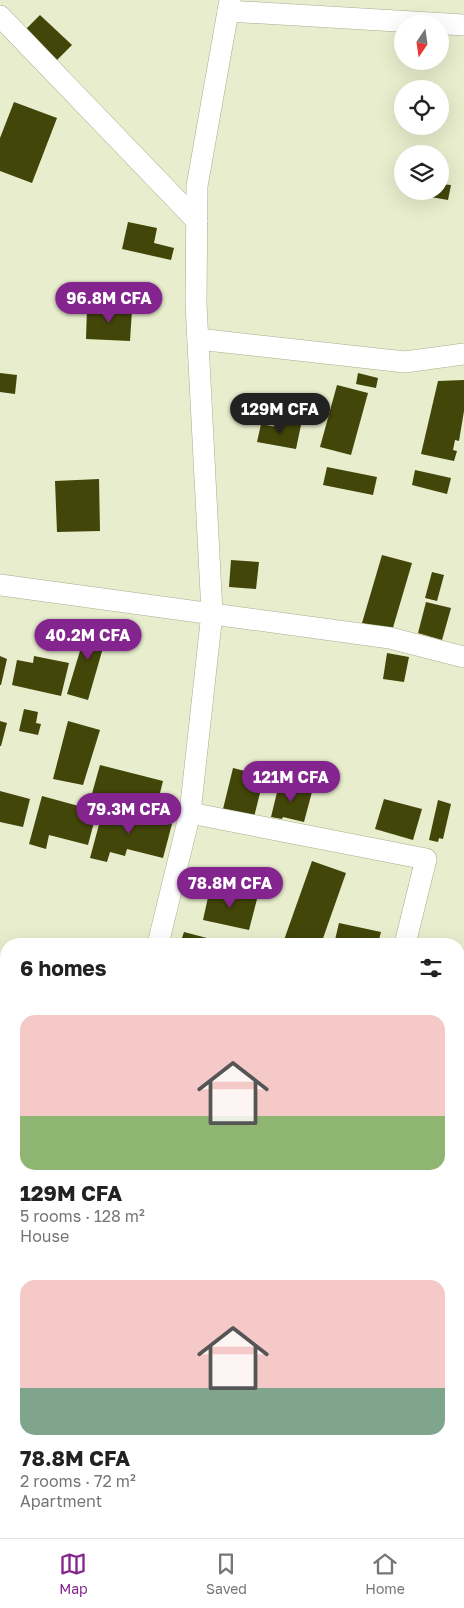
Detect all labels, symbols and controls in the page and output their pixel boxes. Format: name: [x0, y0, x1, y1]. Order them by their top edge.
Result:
north arrow: [394, 15, 449, 70]
map controls: [394, 15, 449, 200]
button: locate: [394, 80, 449, 135]
button: layers: [394, 145, 449, 200]
pin: 96.8M CFA: [52, 282, 166, 324]
text: 96.8M CFA: [66, 288, 152, 308]
pin: 129M CFA: [228, 392, 332, 435]
text: 129M CFA: [241, 399, 319, 419]
pin: 40.2M CFA: [31, 618, 145, 661]
text: 40.2M CFA: [46, 625, 130, 645]
pin: 121M CFA: [239, 760, 343, 803]
text: 121M CFA: [253, 767, 329, 787]
pin: 79.3M CFA: [72, 792, 186, 835]
text: 79.3M CFA: [87, 799, 171, 819]
pin: 78.8M CFA: [173, 866, 287, 909]
text: 78.8M CFA: [188, 873, 272, 893]
icon: filters: [417, 954, 445, 982]
text: 6 homes: [20, 955, 106, 981]
icon: home: [188, 1048, 278, 1138]
text: 129M CFA: [20, 1180, 122, 1206]
text: 5 rooms · 128 m²: [20, 1206, 145, 1226]
text: House: [20, 1226, 69, 1246]
icon: home: [188, 1313, 278, 1403]
text: 78.8M CFA: [20, 1445, 130, 1471]
text: 2 rooms · 72 m²: [20, 1471, 136, 1491]
text: Apartment: [20, 1491, 102, 1511]
tab: Map: [59, 1550, 88, 1597]
tab: Saved: [206, 1550, 247, 1597]
tab: Home: [365, 1550, 405, 1597]

